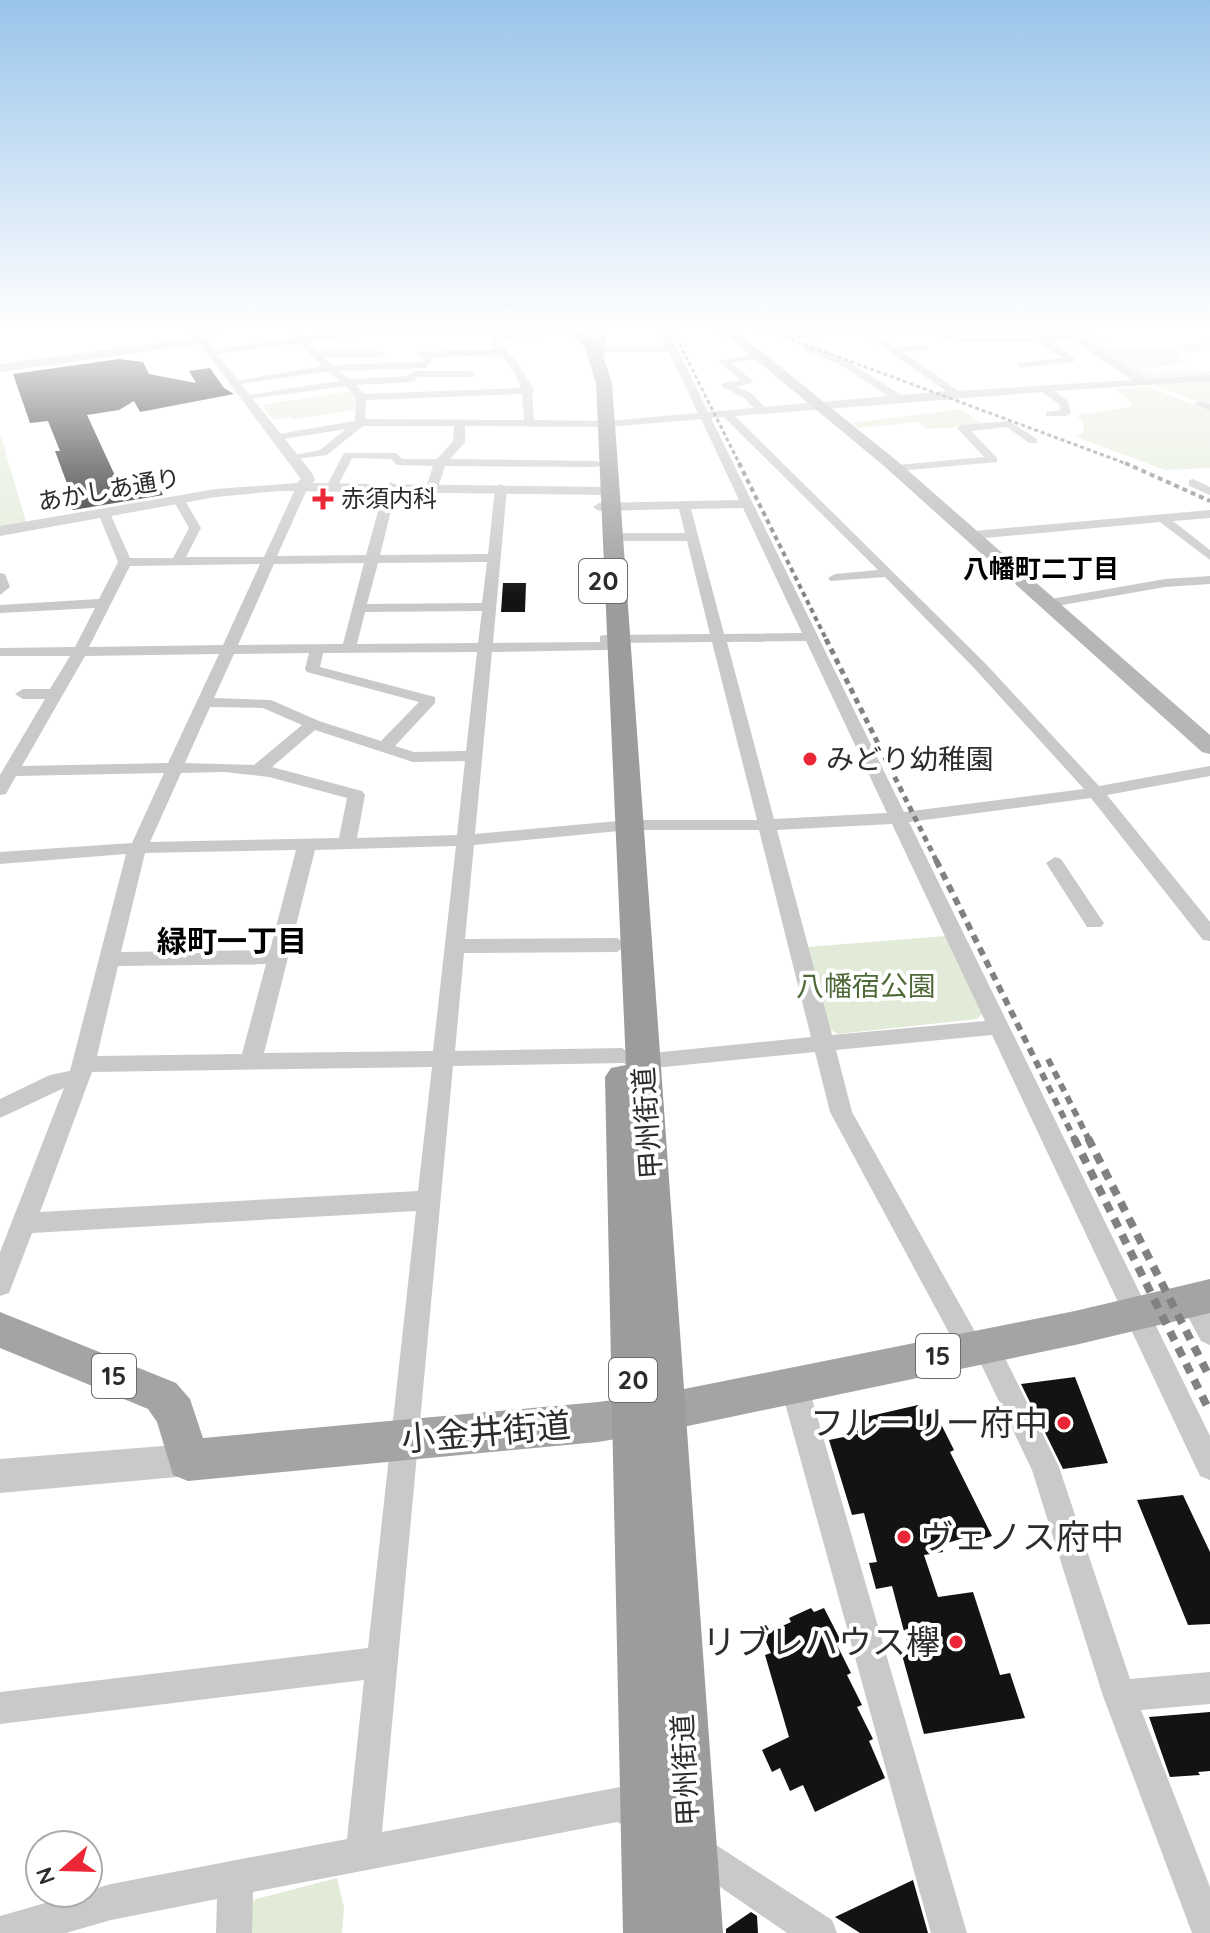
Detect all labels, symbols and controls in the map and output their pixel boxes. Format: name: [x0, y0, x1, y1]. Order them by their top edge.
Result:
street label: あかしあ通り: [35, 462, 182, 516]
place label: 赤須内科: [341, 483, 437, 513]
marker: 赤須内科: [312, 488, 334, 510]
district label: 八幡町二丁目: [963, 552, 1119, 585]
road number: 20: [579, 559, 627, 603]
place label: みどり幼稚園: [826, 741, 994, 776]
marker: みどり幼稚園: [801, 750, 819, 768]
district label: 緑町一丁目: [157, 922, 307, 960]
park label: 八幡宿公園: [796, 968, 936, 1003]
street label: 甲州街道: [625, 1066, 668, 1180]
road number: 15: [916, 1334, 960, 1378]
road number: 15: [92, 1354, 136, 1398]
road number: 20: [609, 1358, 657, 1402]
place label: フルーリー府中: [810, 1401, 1048, 1444]
street label: 小金井街道: [399, 1403, 573, 1460]
marker: フルーリー府中: [1055, 1414, 1073, 1432]
place label: ヴェノス府中: [920, 1515, 1124, 1558]
marker: ヴェノス府中: [895, 1528, 913, 1546]
place label: リブレハウス欅: [702, 1620, 940, 1663]
marker: リブレハウス欅: [947, 1633, 965, 1651]
street label: 甲州街道: [664, 1713, 705, 1827]
north arrow: [24, 1829, 104, 1909]
text: N: [29, 1863, 61, 1888]

